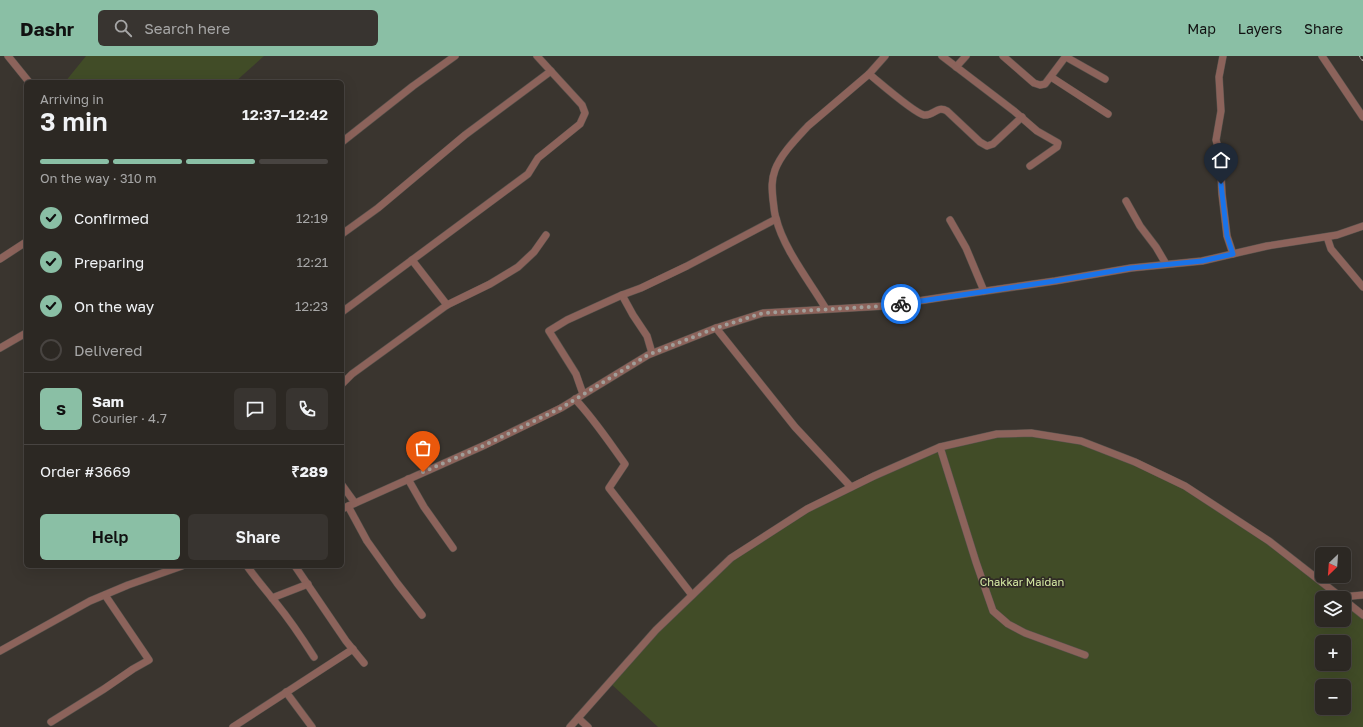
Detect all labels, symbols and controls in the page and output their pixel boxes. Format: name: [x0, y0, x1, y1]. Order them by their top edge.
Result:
search box: [98, 10, 378, 46]
text: Dashr: [20, 17, 74, 40]
icon: search: [112, 17, 134, 39]
text: Search here: [144, 19, 230, 37]
text: Map: [1187, 20, 1216, 37]
text: Layers: [1238, 20, 1282, 37]
text: Share: [1304, 20, 1343, 37]
text: Arriving in: [40, 91, 104, 107]
text: 12:37–12:42: [242, 105, 328, 123]
text: 3 min: [40, 106, 108, 137]
pin: [1204, 143, 1238, 184]
icon: home: [1210, 149, 1232, 171]
text: On the way · 310 m: [40, 170, 157, 186]
icon: check: [40, 207, 62, 229]
text: Confirmed: [74, 209, 149, 227]
text: 12:19: [296, 210, 328, 226]
icon: check: [40, 251, 62, 273]
text: Preparing: [74, 253, 144, 271]
text: 12:21: [296, 254, 328, 270]
courier: [881, 284, 921, 324]
icon: bike: [890, 293, 912, 315]
icon: check: [40, 295, 62, 317]
text: On the way: [74, 297, 154, 315]
text: 12:23: [295, 298, 328, 314]
text: Delivered: [74, 341, 142, 359]
button: chat: [234, 388, 276, 430]
button: phone: [286, 388, 328, 430]
text: Sam: [92, 392, 124, 410]
text: S: [56, 400, 66, 418]
text: Courier · 4.7: [92, 410, 167, 426]
pin: [406, 431, 440, 472]
icon: bag: [412, 437, 434, 459]
text: Order #3669: [40, 462, 131, 480]
text: ₹289: [291, 462, 328, 480]
button: Help: [40, 514, 180, 560]
button: Share: [188, 514, 328, 560]
north arrow: [1315, 547, 1351, 583]
map controls: [1315, 547, 1351, 715]
park label: Chakkar Maidan: [980, 575, 1064, 588]
button: layers: [1315, 591, 1351, 627]
button: +: [1315, 635, 1351, 671]
button: −: [1315, 679, 1351, 715]

